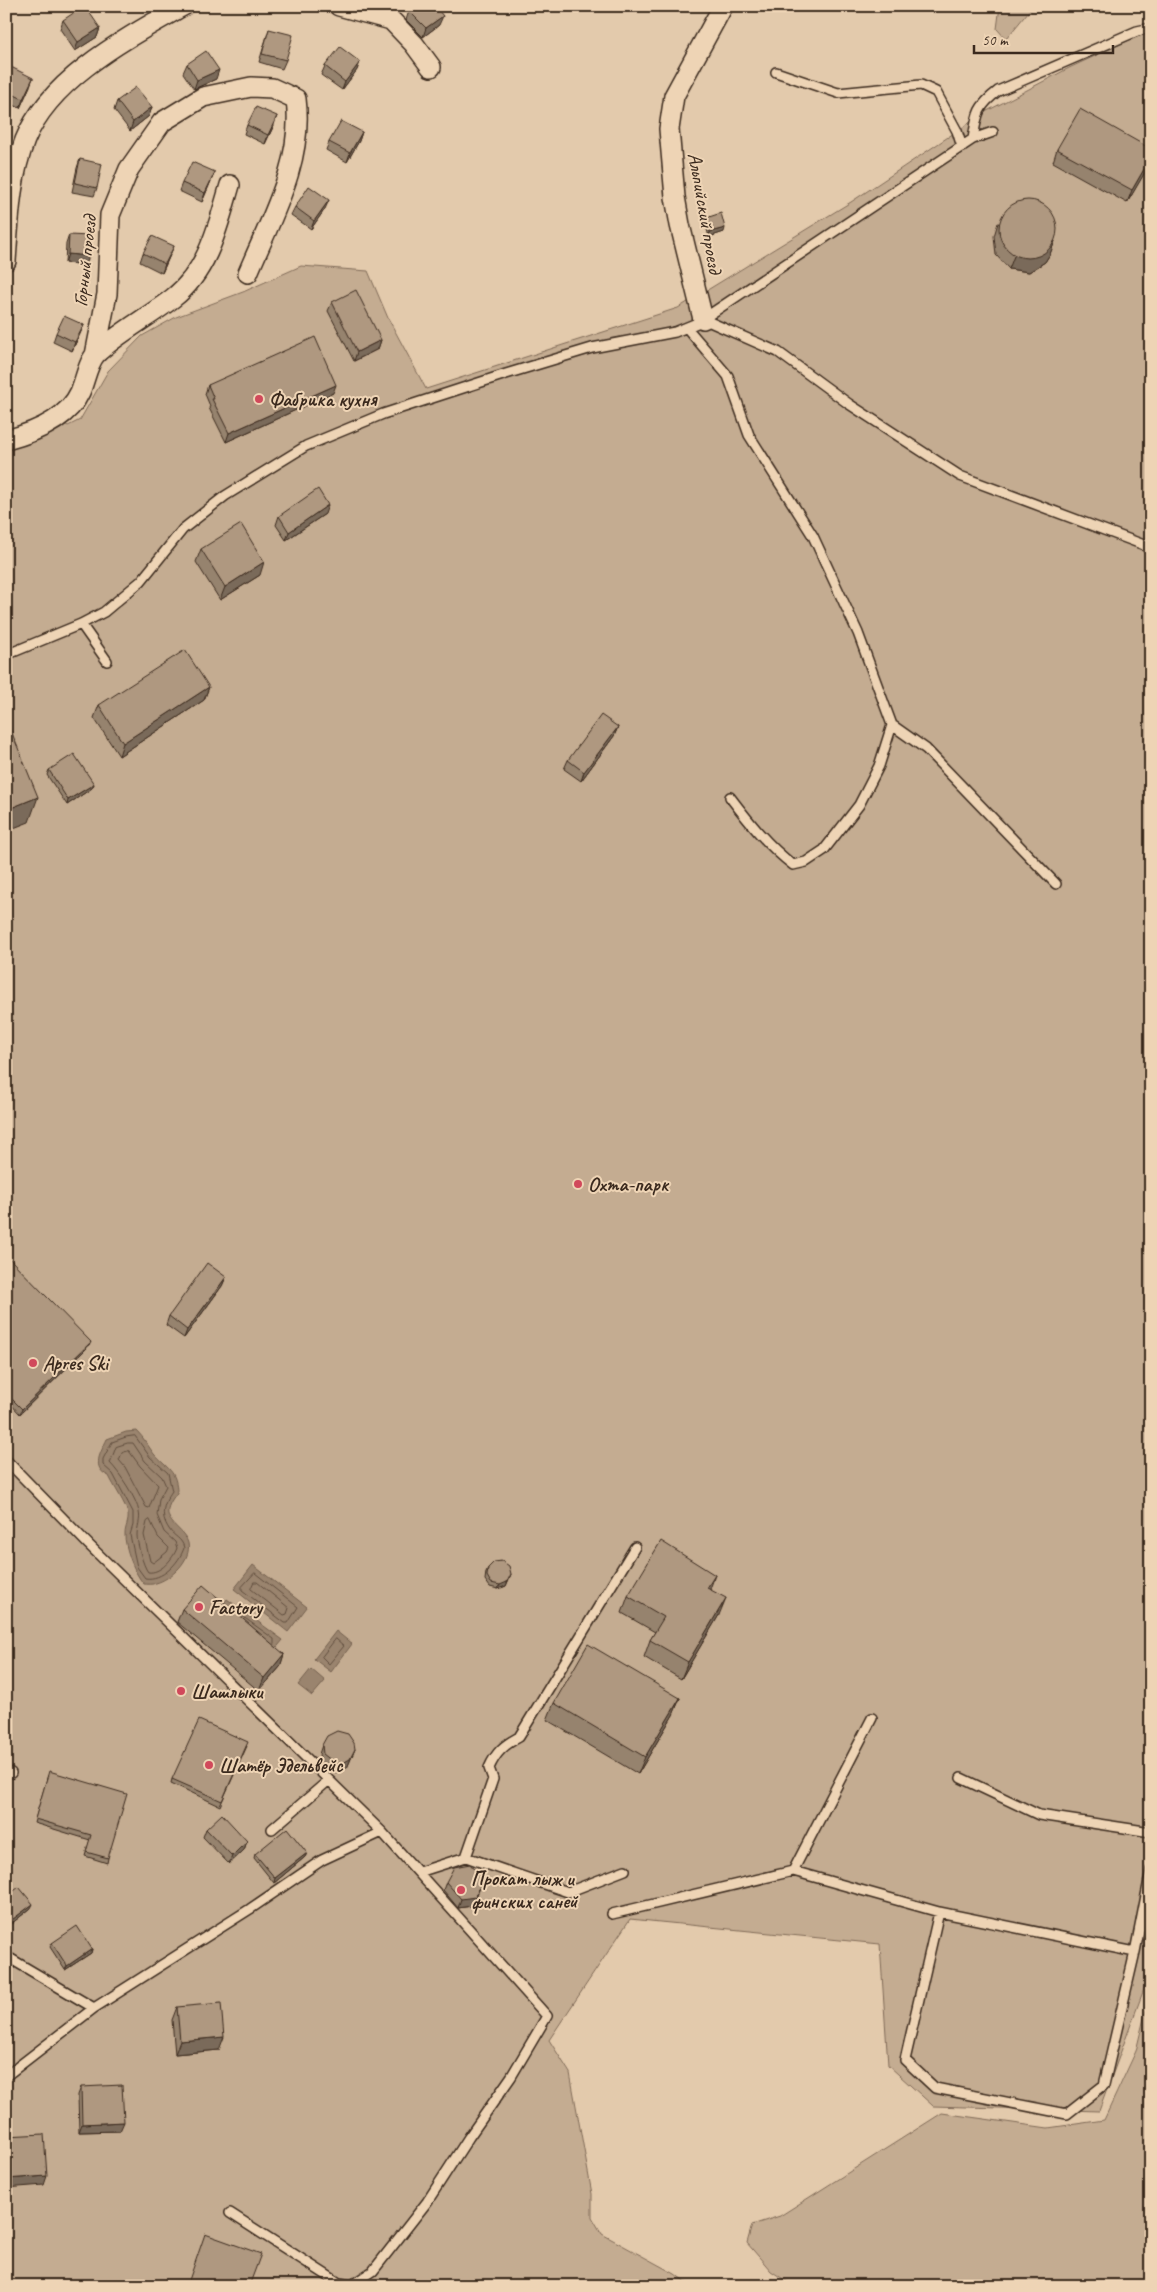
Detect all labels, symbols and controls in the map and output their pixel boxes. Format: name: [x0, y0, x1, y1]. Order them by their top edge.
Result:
scale bar: [974, 22, 1113, 54]
text: 50 m: [982, 31, 1009, 50]
street label: Альпийский проезд: [682, 151, 728, 277]
street label: Горный проезд: [68, 212, 102, 308]
place label: Фабрика кухня: [269, 387, 378, 412]
marker: Фабрика кухня: [253, 393, 265, 405]
place label: Охта-парк: [588, 1172, 670, 1197]
marker: Охта-парк: [572, 1178, 584, 1190]
place label: Apres Ski: [43, 1351, 111, 1376]
marker: Apres Ski: [27, 1357, 39, 1369]
place label: Factory: [209, 1595, 264, 1620]
marker: Factory: [193, 1601, 205, 1613]
place label: Шашлыки: [191, 1679, 264, 1704]
marker: Шашлыки: [175, 1685, 187, 1697]
place label: Шатёр Эдельвейс: [219, 1753, 344, 1778]
marker: Шатёр Эдельвейс: [203, 1759, 215, 1771]
place label: Прокат лыж и финских саней: [471, 1866, 579, 1914]
marker: Прокат лыж и финских саней: [455, 1884, 467, 1896]

